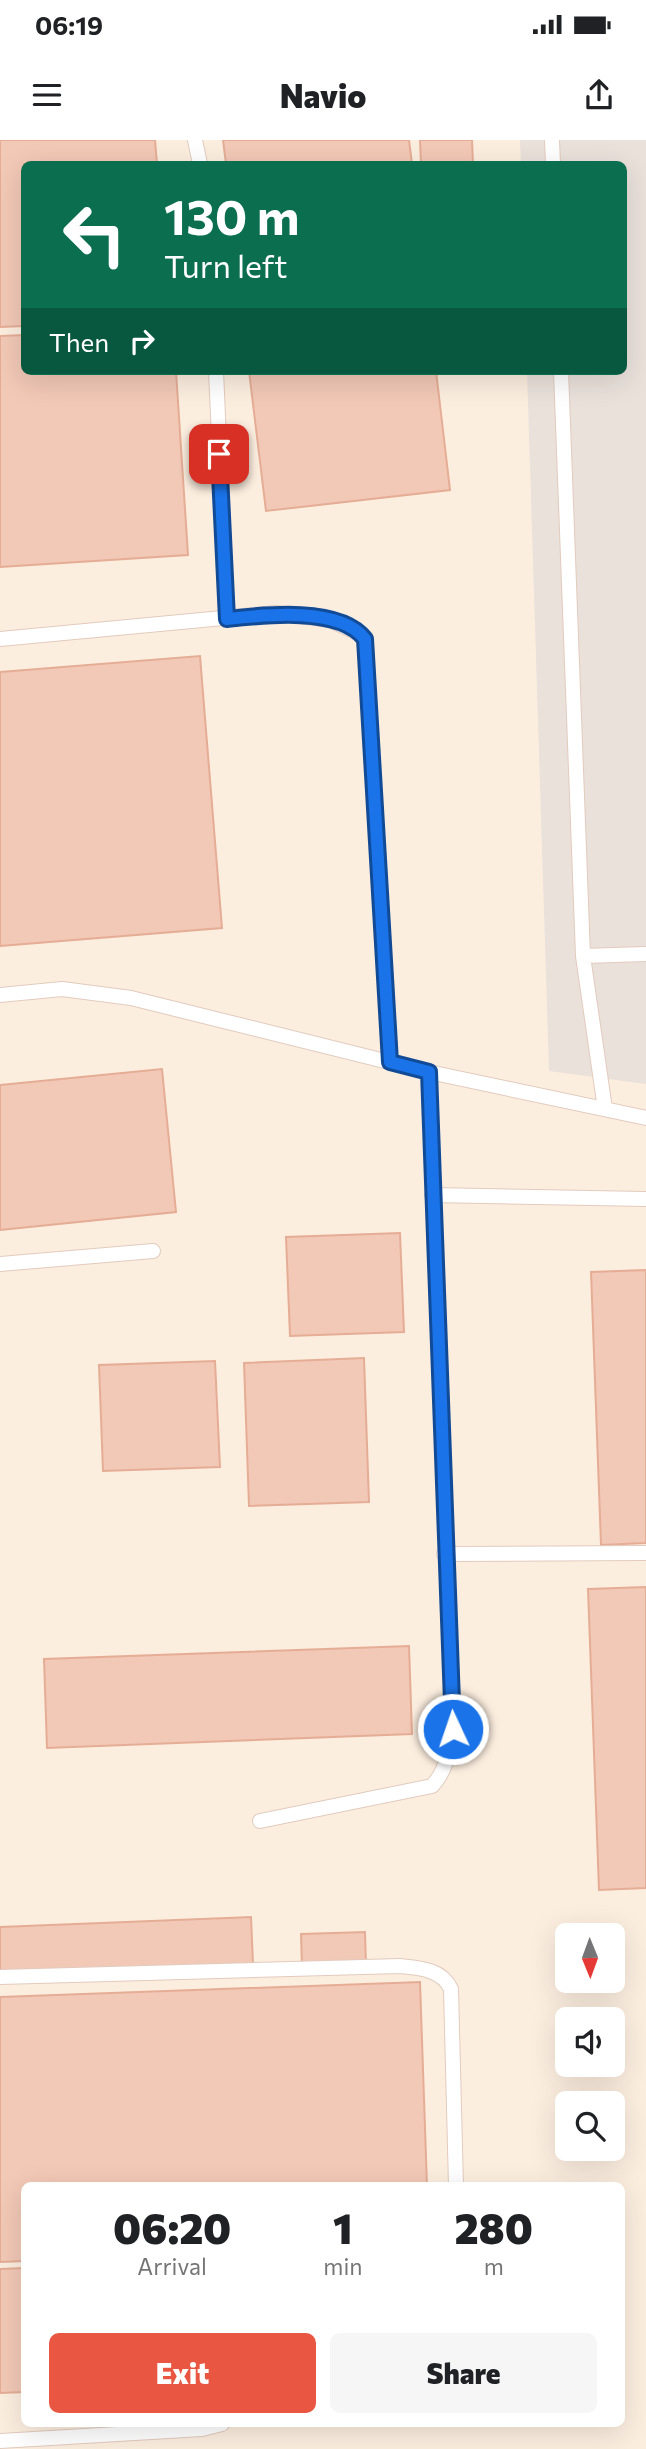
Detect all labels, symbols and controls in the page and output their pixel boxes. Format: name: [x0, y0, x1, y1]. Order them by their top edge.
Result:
text: 06:19: [35, 9, 103, 40]
text: Navio: [280, 75, 366, 115]
icon: menu: [28, 76, 66, 114]
icon: share: [580, 76, 618, 114]
text: 130 m: [164, 185, 299, 245]
icon: left: [49, 189, 140, 280]
text: Turn left: [164, 245, 288, 285]
icon: right: [123, 322, 161, 360]
text: Then: [49, 326, 109, 357]
pin: [189, 424, 249, 484]
icon: arrive: [200, 435, 238, 473]
position arrow: [416, 1692, 490, 1766]
north arrow: [555, 1923, 625, 1993]
map controls: [555, 1923, 625, 2161]
button: sound: [555, 2007, 625, 2077]
button: search: [555, 2091, 625, 2161]
text: 06:20: [113, 2201, 231, 2253]
text: 1: [333, 2201, 353, 2253]
text: 280: [455, 2201, 533, 2253]
text: Arrival: [137, 2252, 207, 2280]
text: min: [323, 2252, 363, 2280]
text: m: [484, 2252, 504, 2280]
button: Exit: [49, 2333, 316, 2413]
button: Share: [330, 2333, 597, 2413]

